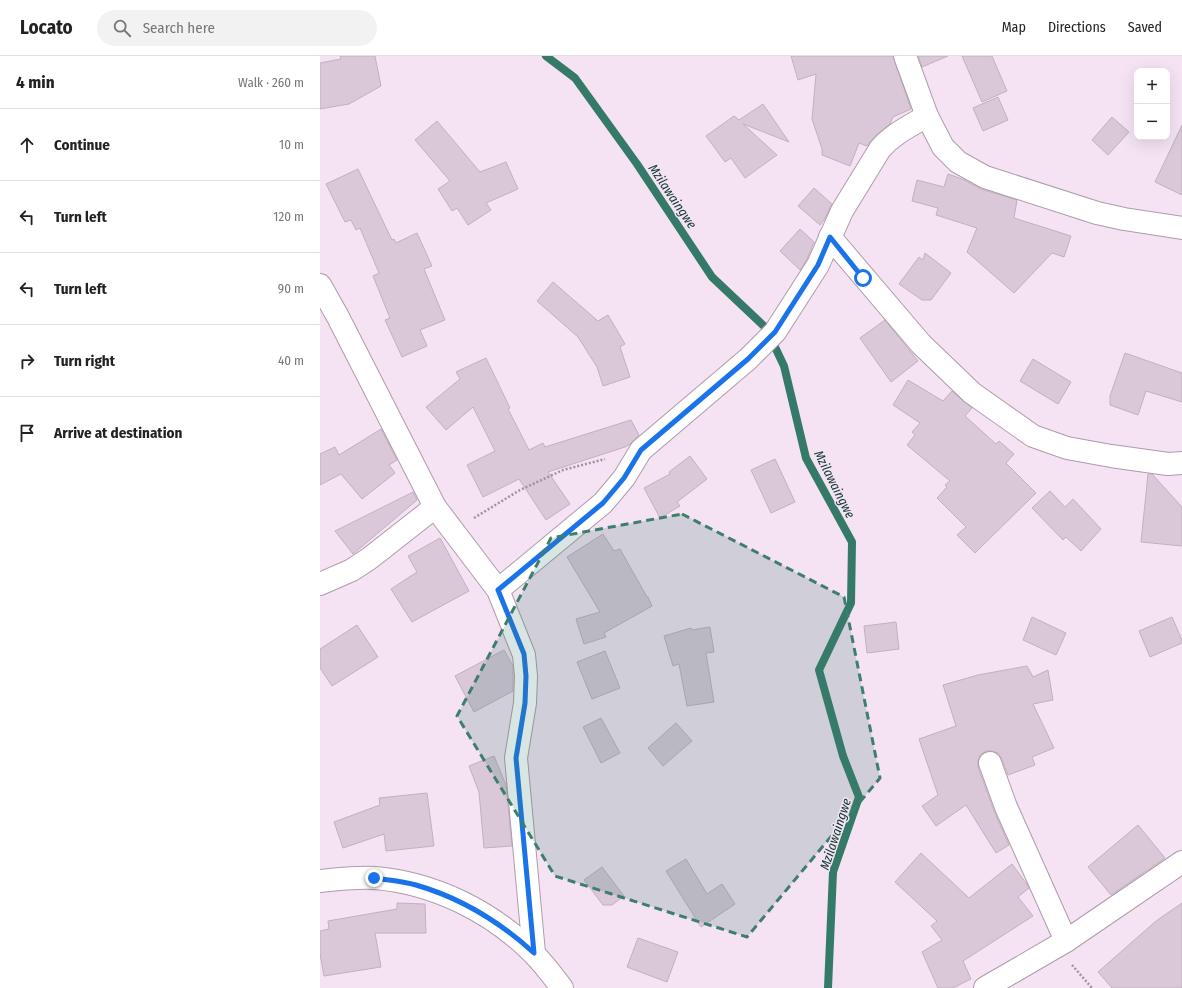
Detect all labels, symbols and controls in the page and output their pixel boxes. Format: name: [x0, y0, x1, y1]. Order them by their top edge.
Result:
search box: [97, 10, 377, 46]
text: Locato: [20, 16, 73, 39]
icon: search: [111, 17, 133, 39]
text: Search here: [143, 19, 215, 37]
text: Map: [1002, 19, 1026, 36]
text: Directions: [1048, 19, 1106, 36]
text: Saved: [1128, 19, 1162, 36]
map controls: [1134, 68, 1170, 140]
button: +: [1134, 68, 1170, 104]
text: 4 min: [16, 72, 55, 93]
text: Walk · 260 m: [238, 75, 304, 90]
button: −: [1134, 104, 1170, 140]
icon: ahead: [16, 134, 38, 156]
text: Continue: [54, 136, 110, 154]
text: 10 m: [279, 137, 304, 152]
water label: Mzilawaingwe: [646, 161, 700, 231]
icon: left: [16, 206, 38, 228]
text: Turn left: [54, 208, 107, 226]
text: 120 m: [273, 209, 304, 224]
route start: [854, 269, 872, 287]
icon: left: [16, 278, 38, 300]
text: Turn left: [54, 280, 107, 298]
text: 90 m: [278, 281, 304, 296]
icon: right: [16, 350, 38, 372]
text: Turn right: [54, 352, 115, 370]
text: 40 m: [278, 353, 304, 368]
icon: arrive: [16, 422, 38, 444]
text: Arrive at destination: [54, 424, 182, 442]
water label: Mzilawaingwe: [811, 448, 858, 521]
water label: Mzilawaingwe: [817, 797, 854, 872]
route end: [365, 869, 383, 887]

